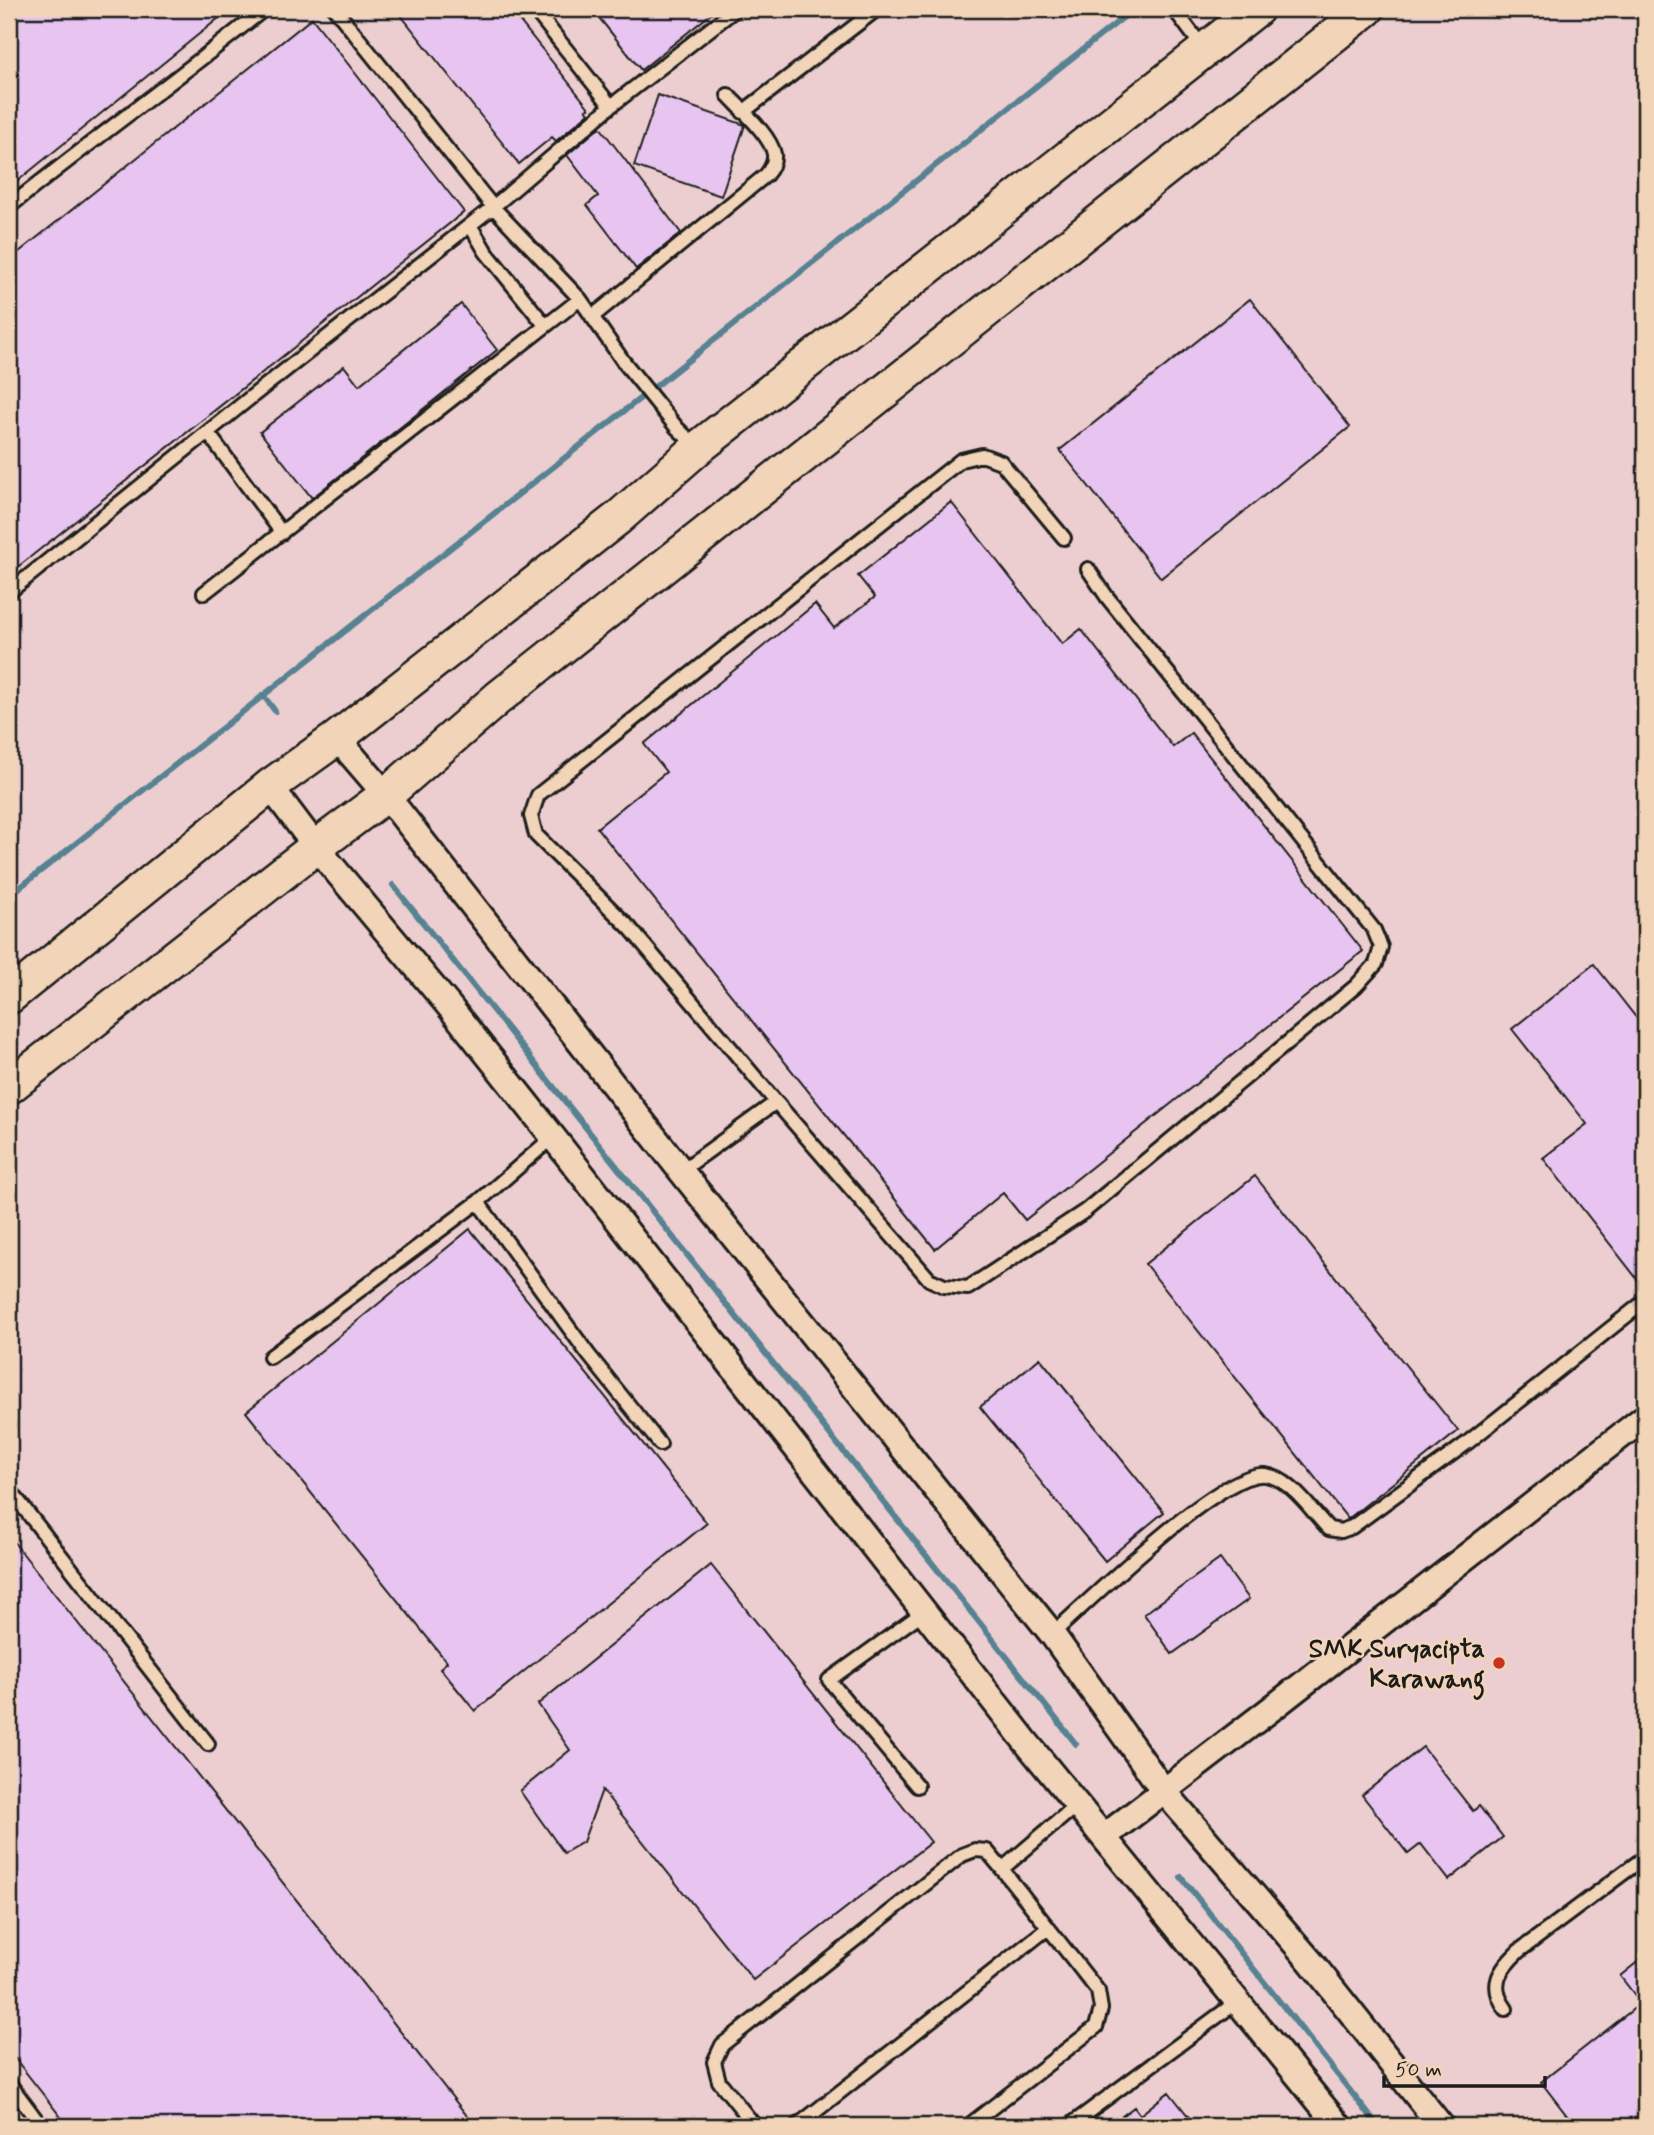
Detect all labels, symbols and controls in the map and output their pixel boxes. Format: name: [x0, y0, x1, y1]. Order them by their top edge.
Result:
place label: SMK Suryacipta Karawang: [1309, 1633, 1485, 1700]
marker: SMK Suryacipta Karawang: [1491, 1655, 1507, 1671]
scale bar: [1384, 2044, 1546, 2088]
text: 50 m: [1395, 2056, 1442, 2084]

